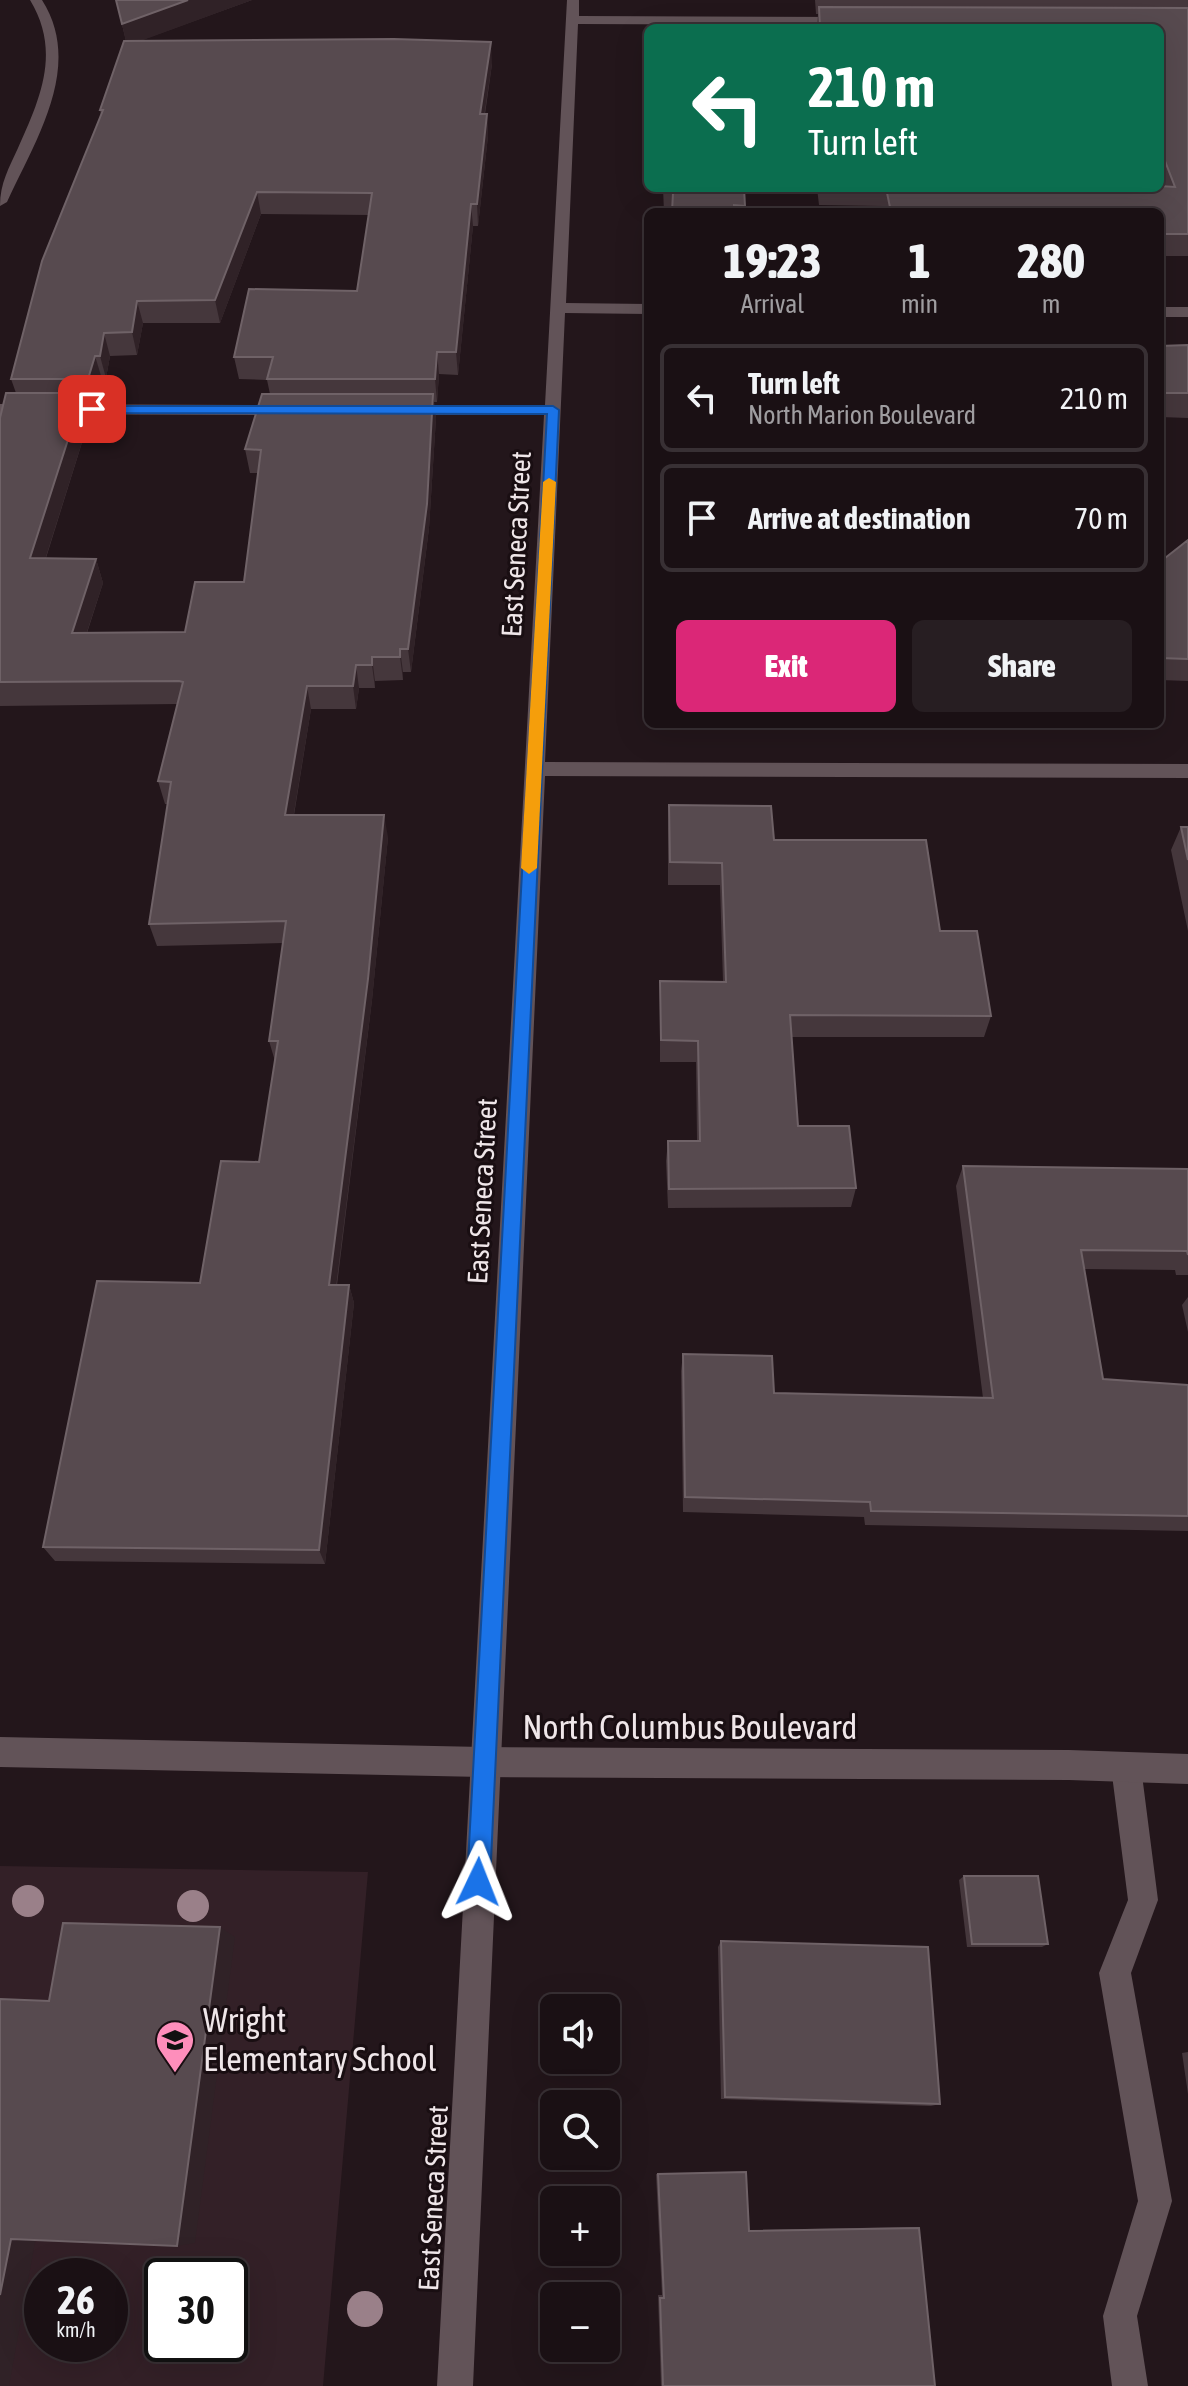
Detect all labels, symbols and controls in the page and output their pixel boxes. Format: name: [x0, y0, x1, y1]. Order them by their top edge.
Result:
text: 210 m: [808, 55, 935, 119]
icon: left: [676, 56, 780, 160]
text: Turn left: [808, 121, 918, 163]
text: 19:23: [723, 233, 822, 288]
text: 1: [908, 233, 931, 288]
text: 280: [1017, 233, 1085, 288]
text: Arrival: [741, 289, 804, 319]
text: min: [901, 289, 938, 319]
text: m: [1042, 289, 1060, 319]
text: Turn left: [748, 366, 840, 400]
pin: [58, 375, 126, 443]
icon: left: [680, 376, 724, 420]
text: 210 m: [1060, 381, 1128, 415]
icon: arrive: [70, 387, 114, 431]
text: North Marion Boulevard: [748, 400, 976, 430]
street label: East Seneca Street: [495, 450, 537, 638]
icon: arrive: [680, 496, 724, 540]
text: Arrive at destination: [748, 501, 970, 535]
text: 70 m: [1074, 501, 1128, 535]
button: Exit: [676, 620, 896, 712]
button: Share: [912, 620, 1132, 712]
street label: East Seneca Street: [461, 1097, 503, 1285]
street label: North Columbus Boulevard: [523, 1707, 857, 1746]
position arrow: [436, 1840, 520, 1924]
map controls: [540, 1994, 620, 2362]
button: sound: [540, 1994, 620, 2074]
place label: Wright Elementary School: [203, 2000, 437, 2078]
school or university icon: Wright Elementary School: [154, 2019, 196, 2074]
button: search: [540, 2090, 620, 2170]
street label: East Seneca Street: [412, 2104, 454, 2292]
button: +: [540, 2186, 620, 2266]
speed limit sign: 30: [144, 2258, 248, 2362]
text: 26: [57, 2277, 95, 2322]
button: −: [540, 2282, 620, 2362]
text: km/h: [56, 2318, 96, 2341]

